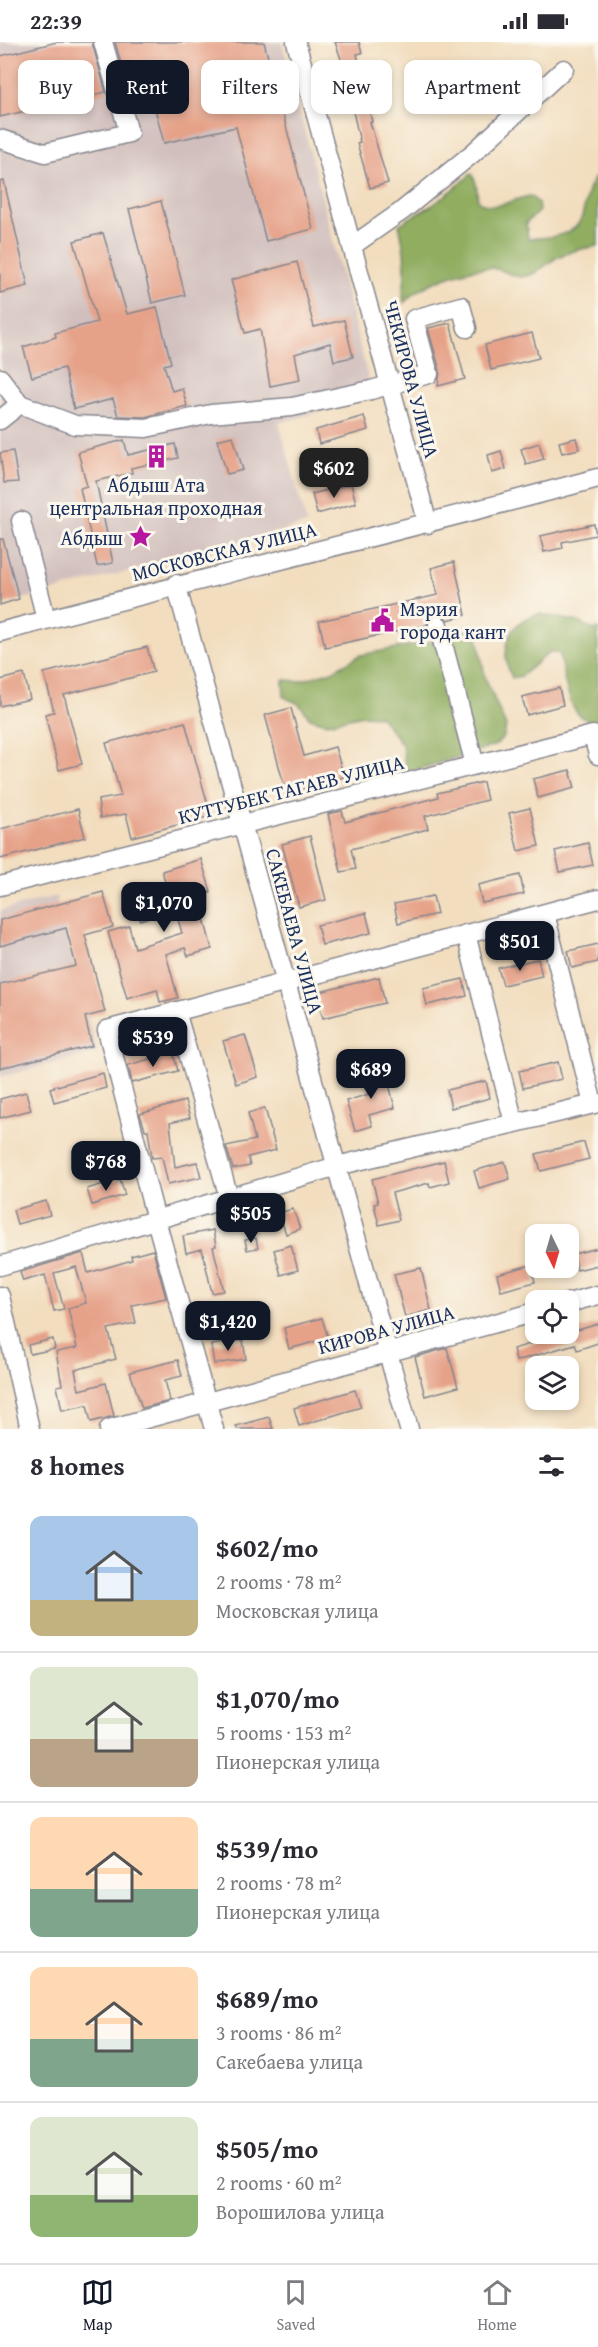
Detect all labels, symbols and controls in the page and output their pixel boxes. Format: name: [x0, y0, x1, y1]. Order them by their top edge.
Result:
text: 22:39: [30, 5, 82, 37]
chip: Buy: [18, 60, 94, 114]
chip: Rent: [106, 60, 189, 114]
chip: Filters: [201, 60, 299, 114]
chip: New: [311, 60, 392, 114]
chip: Apartment: [404, 60, 542, 114]
street label: ЧЕКИРОВА УЛИЦА: [377, 297, 447, 461]
building icon: Абдыш Ата центральная проходная: [143, 443, 169, 469]
pin: $602: [298, 448, 370, 499]
text: $602: [313, 453, 355, 482]
place label: Абдыш Ата центральная проходная: [49, 470, 263, 522]
street label: МОСКОВСКАЯ УЛИЦА: [129, 514, 319, 588]
place label: Абдыш: [61, 523, 123, 552]
place icon: Абдыш: [128, 524, 154, 550]
place label: Мэрия города кант: [400, 594, 506, 646]
public building icon: Мэрия города кант: [369, 607, 395, 633]
street label: КУТТУБЕК ТАГАЕВ УЛИЦА: [175, 747, 407, 831]
street label: САКЕБАЕВА УЛИЦА: [259, 845, 331, 1017]
pin: $1,070: [115, 882, 213, 933]
text: $1,070: [135, 887, 193, 916]
pin: $501: [484, 921, 556, 972]
text: $501: [499, 926, 541, 955]
pin: $539: [117, 1017, 189, 1068]
text: $539: [132, 1022, 174, 1051]
pin: $689: [335, 1049, 407, 1100]
text: $689: [350, 1054, 392, 1083]
pin: $768: [70, 1141, 142, 1192]
text: $768: [85, 1146, 127, 1175]
pin: $505: [215, 1193, 287, 1244]
text: $505: [230, 1198, 272, 1227]
north arrow: [525, 1224, 579, 1278]
map controls: [525, 1224, 579, 1410]
button: locate: [525, 1290, 579, 1344]
street label: КИРОВА УЛИЦА: [315, 1297, 457, 1361]
pin: $1,420: [179, 1301, 277, 1352]
text: $1,420: [199, 1306, 257, 1335]
button: layers: [525, 1356, 579, 1410]
text: 8 homes: [30, 1446, 125, 1485]
icon: filters: [535, 1449, 568, 1482]
text: $602/mo: [216, 1528, 318, 1567]
icon: home: [78, 1540, 150, 1612]
text: 2 rooms · 78 m²: [216, 1567, 342, 1596]
text: Московская улица: [216, 1596, 379, 1625]
text: $1,070/mo: [216, 1679, 339, 1718]
icon: home: [78, 1691, 150, 1763]
text: 5 rooms · 153 m²: [216, 1718, 351, 1747]
text: Пионерская улица: [216, 1747, 380, 1776]
text: $539/mo: [216, 1829, 318, 1868]
icon: home: [78, 1841, 150, 1913]
text: 2 rooms · 78 m²: [216, 1868, 342, 1897]
text: Пионерская улица: [216, 1897, 380, 1926]
text: $689/mo: [216, 1979, 318, 2018]
icon: home: [78, 1991, 150, 2063]
text: 3 rooms · 86 m²: [216, 2018, 342, 2047]
text: Сакебаева улица: [216, 2047, 363, 2076]
text: $505/mo: [216, 2129, 318, 2168]
icon: home: [78, 2141, 150, 2213]
text: 2 rooms · 60 m²: [216, 2168, 342, 2197]
text: Ворошилова улица: [216, 2197, 384, 2226]
tab: Map: [81, 2276, 114, 2336]
tab: Saved: [276, 2276, 315, 2336]
tab: Home: [477, 2276, 517, 2336]

